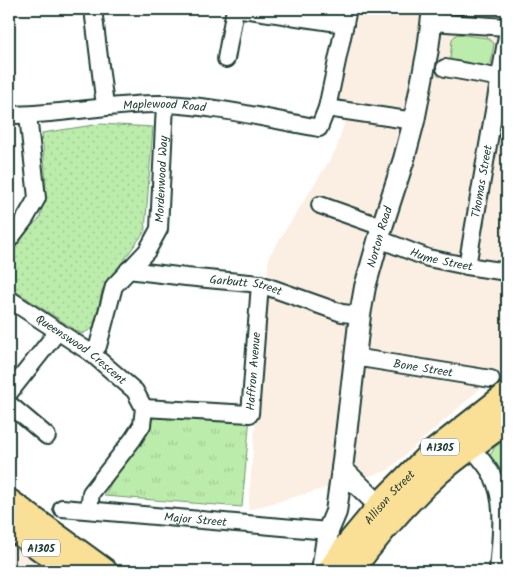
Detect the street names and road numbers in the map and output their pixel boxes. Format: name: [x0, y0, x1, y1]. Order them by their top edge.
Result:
street label: Maplewood Road: [122, 95, 208, 118]
street label: Mordenwood Way: [150, 135, 173, 223]
street label: Thomas Street: [467, 143, 498, 219]
street label: Norton Road: [362, 203, 398, 270]
street label: Hume Street: [407, 243, 474, 277]
street label: Garbutt Street: [209, 270, 285, 301]
street label: Queenswood Crescent: [31, 310, 131, 390]
street label: Haffron Avenue: [241, 331, 266, 411]
street label: Bone Street: [392, 354, 455, 383]
road number: A1305: [421, 438, 459, 456]
street label: Allison Street: [360, 466, 420, 529]
street label: Major Street: [163, 508, 228, 532]
road number: A1305: [22, 540, 60, 556]

